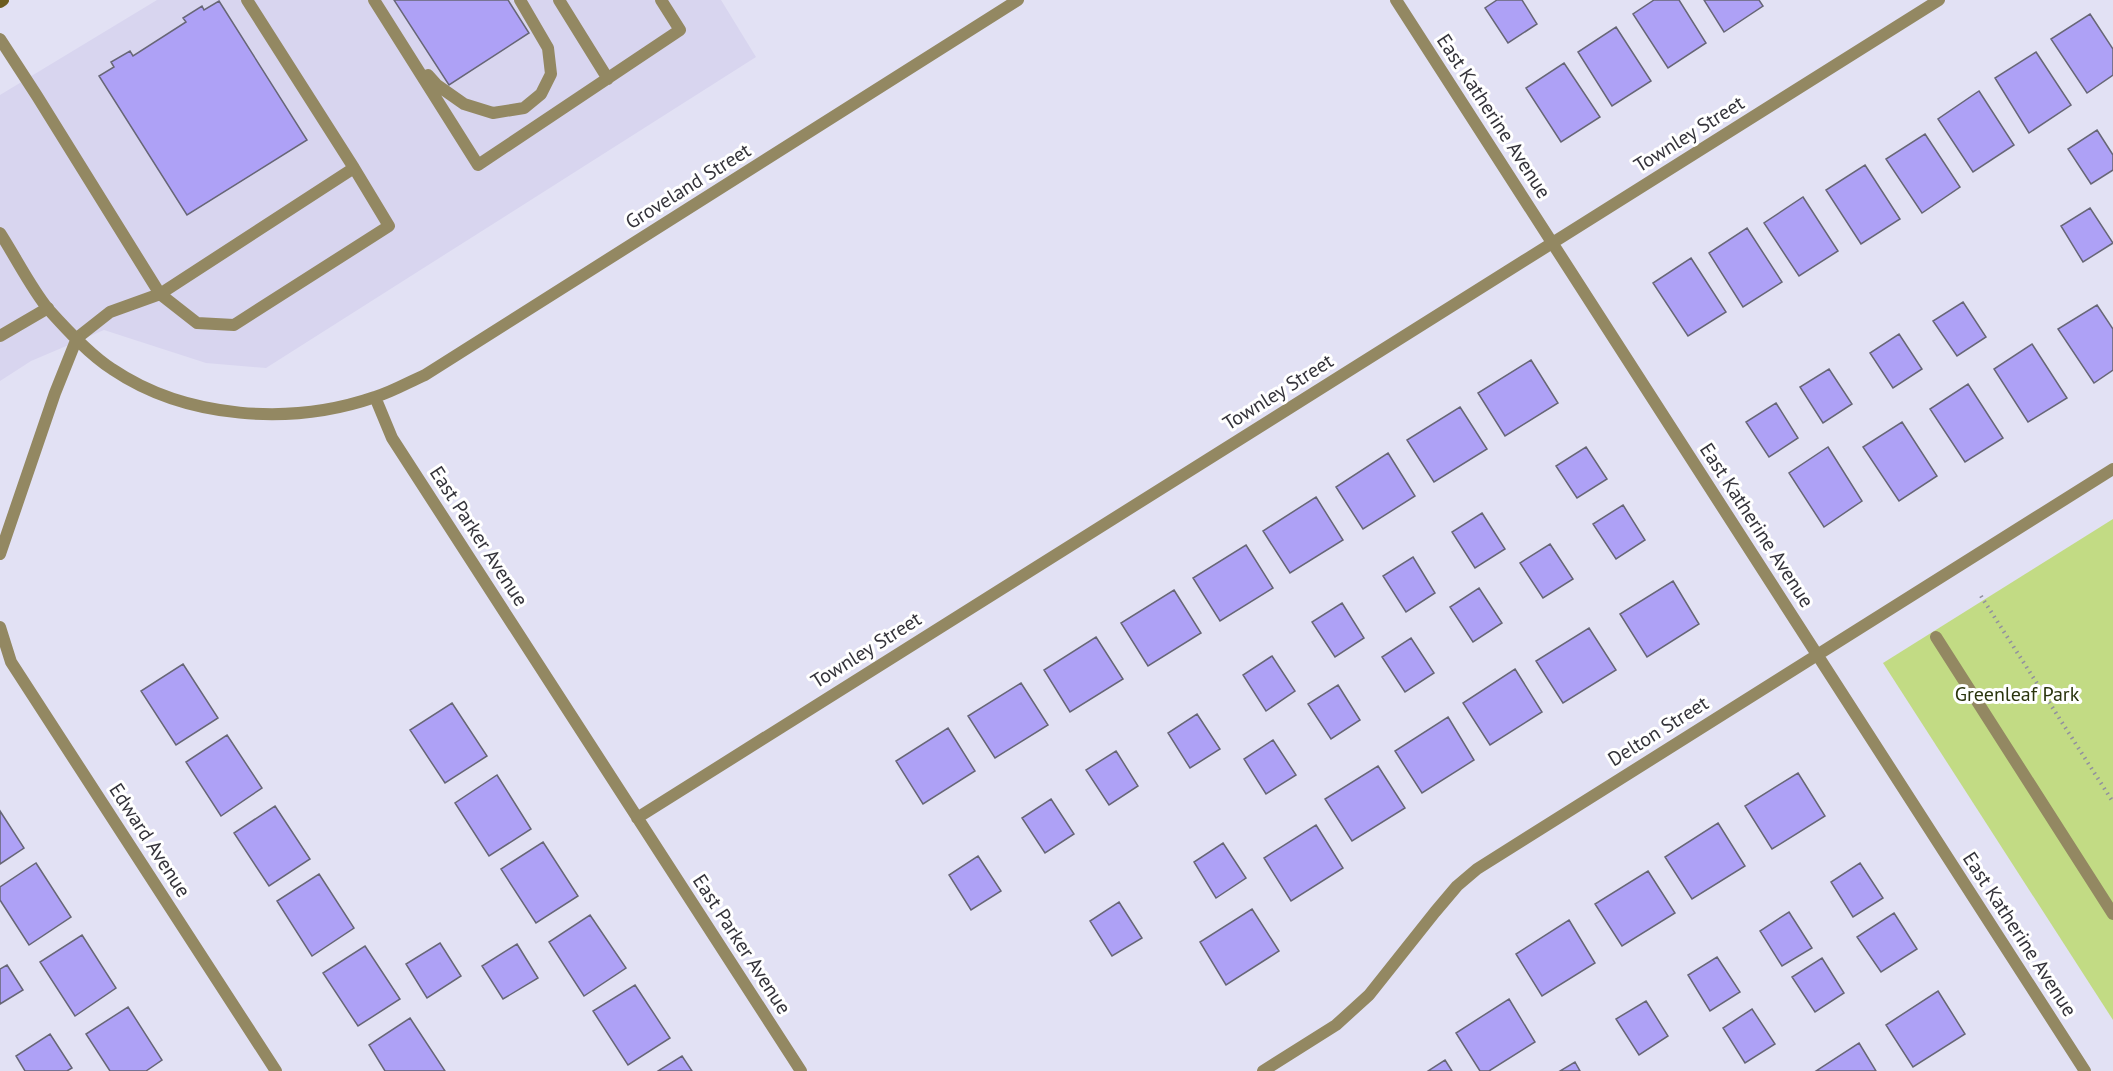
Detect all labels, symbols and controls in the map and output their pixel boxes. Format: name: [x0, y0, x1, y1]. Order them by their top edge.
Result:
street label: East Katherine Avenue: [1431, 29, 1557, 203]
street label: Townley Street: [1629, 90, 1749, 178]
street label: Groveland Street: [620, 137, 756, 235]
street label: Townley Street: [1218, 348, 1338, 436]
street label: East Katherine Avenue: [1694, 438, 1820, 612]
street label: East Parker Avenue: [424, 461, 534, 611]
street label: Townley Street: [806, 606, 926, 694]
park label: Greenleaf Park: [1955, 681, 2080, 707]
street label: Delton Street: [1603, 690, 1713, 772]
street label: Edward Avenue: [103, 778, 197, 902]
street label: East Katherine Avenue: [1957, 847, 2083, 1021]
street label: East Parker Avenue: [687, 869, 797, 1019]

